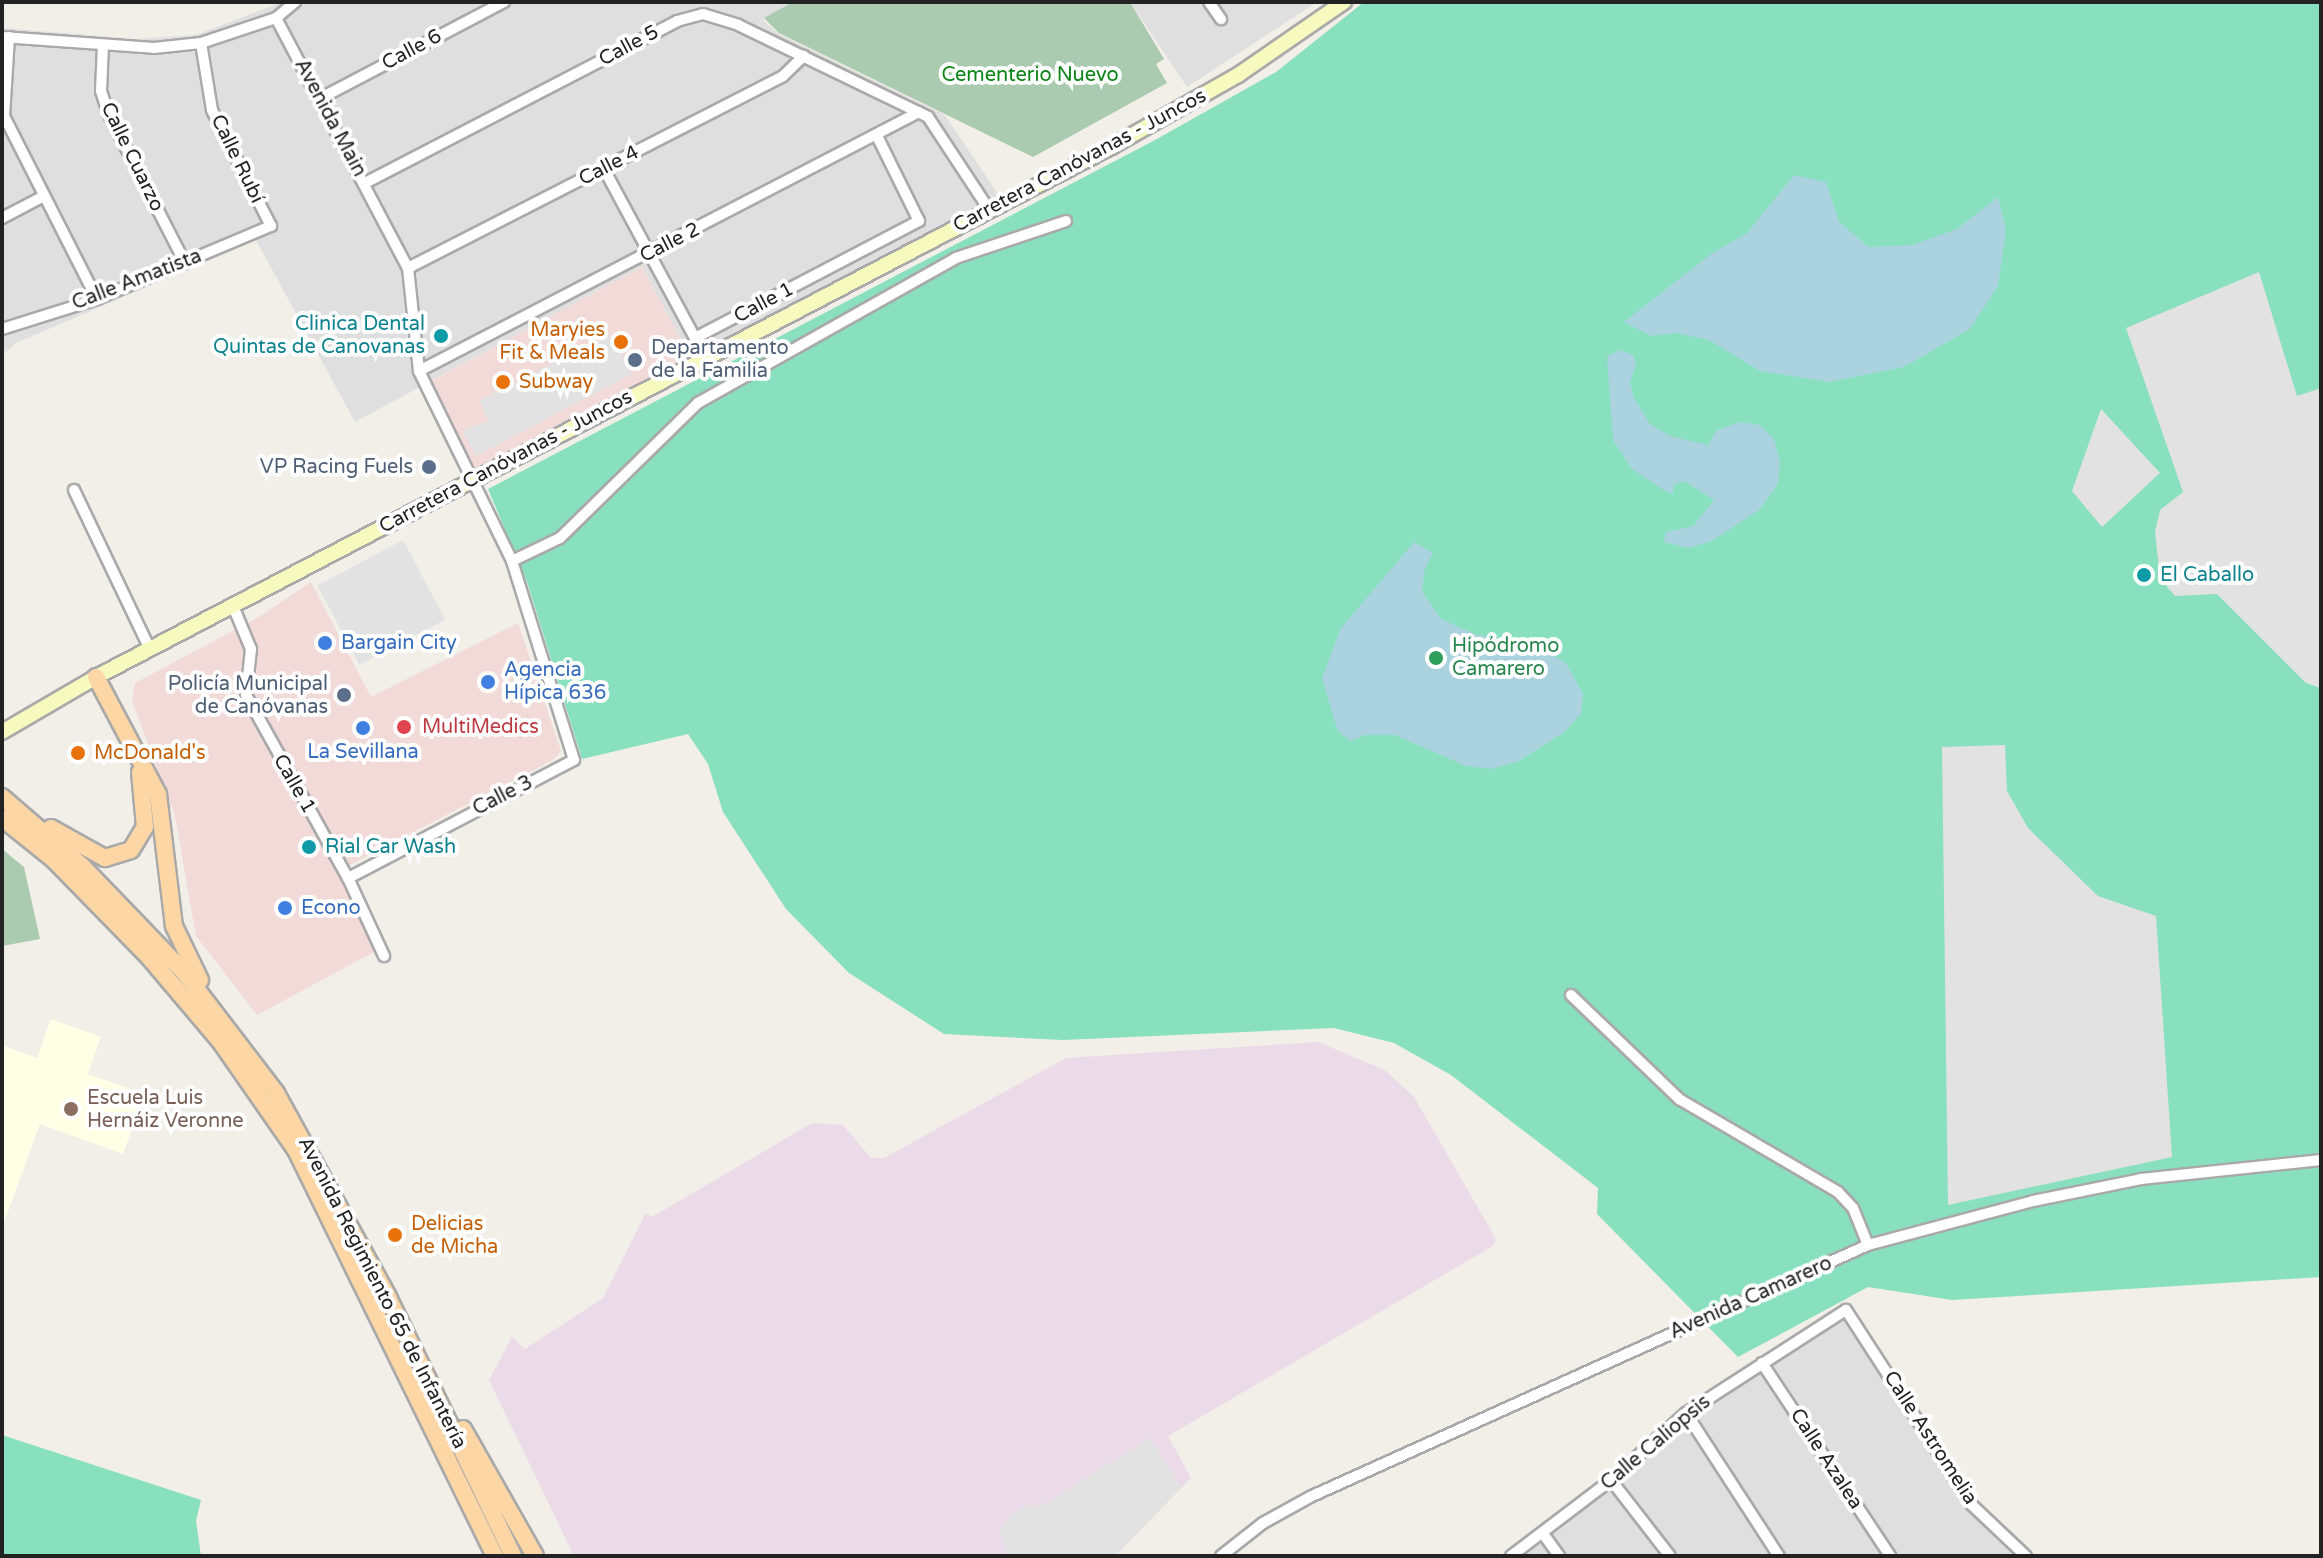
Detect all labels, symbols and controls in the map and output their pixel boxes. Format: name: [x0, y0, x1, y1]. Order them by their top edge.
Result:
street label: Calle 5: [595, 20, 663, 72]
street label: Calle 6: [378, 24, 446, 76]
street label: Avenida Main: [289, 55, 371, 181]
park label: Cementerio Nuevo: [941, 63, 1119, 87]
street label: Carretera Canóvanas - Juncos: [949, 84, 1211, 238]
street label: Calle Cuarzo: [95, 98, 169, 216]
street label: Calle Rubí: [205, 111, 269, 207]
street label: Calle 4: [575, 141, 643, 191]
street label: Calle 2: [636, 218, 704, 268]
street label: Calle Amatista: [69, 244, 205, 316]
street label: Calle 1: [730, 277, 798, 329]
place label: Clinica Dental Quintas de Canovanas: [213, 312, 425, 359]
place label: Maryies Fit & Meals: [499, 318, 605, 365]
marker: Clinica Dental Quintas de Canovanas: [432, 327, 450, 345]
marker: Maryies Fit & Meals: [612, 333, 630, 351]
place label: Departamento de la Familia: [651, 336, 789, 383]
marker: Departamento de la Familia: [626, 351, 644, 369]
place label: Subway: [519, 370, 593, 394]
marker: Subway: [494, 373, 512, 391]
street label: Carretera Canóvanas - Juncos: [375, 385, 637, 539]
place label: VP Racing Fuels: [260, 455, 413, 479]
marker: VP Racing Fuels: [420, 458, 438, 476]
place label: El Caballo: [2160, 563, 2254, 587]
marker: El Caballo: [2135, 566, 2153, 584]
place label: Bargain City: [341, 631, 457, 655]
marker: Bargain City: [316, 634, 334, 652]
place label: Hipódromo Camarero: [1452, 634, 1559, 681]
marker: Hipódromo Camarero: [1427, 649, 1445, 667]
place label: Agencia Hípica 636: [504, 658, 606, 705]
place label: Policía Municipal de Canóvanas: [168, 672, 328, 719]
marker: Agencia Hípica 636: [479, 673, 497, 691]
marker: Policía Municipal de Canóvanas: [335, 686, 353, 704]
place label: MultiMedics: [422, 715, 539, 739]
marker: MultiMedics: [393, 716, 415, 738]
marker: La Sevillana: [354, 719, 372, 737]
place label: La Sevillana: [307, 740, 419, 764]
place label: McDonald's: [94, 741, 206, 765]
marker: McDonald's: [69, 744, 87, 762]
street label: Calle 1: [268, 750, 320, 818]
street label: Calle 3: [469, 771, 537, 821]
place label: Rial Car Wash: [325, 835, 456, 859]
marker: Rial Car Wash: [300, 838, 318, 856]
place label: Econo: [301, 896, 361, 920]
marker: Econo: [276, 899, 294, 917]
place label: Escuela Luis Hernáiz Veronne: [87, 1086, 244, 1133]
marker: Escuela Luis Hernáiz Veronne: [62, 1100, 80, 1118]
street label: Avenida Regimiento 65 de Infantería: [293, 1133, 471, 1453]
place label: Delicias de Micha: [411, 1212, 498, 1259]
marker: Delicias de Micha: [386, 1226, 404, 1244]
street label: Avenida Camarero: [1666, 1251, 1836, 1345]
street label: Calle Astromelia: [1878, 1367, 1982, 1509]
street label: Calle Caliopsis: [1596, 1390, 1716, 1496]
street label: Calle Azalea: [1785, 1404, 1867, 1514]

